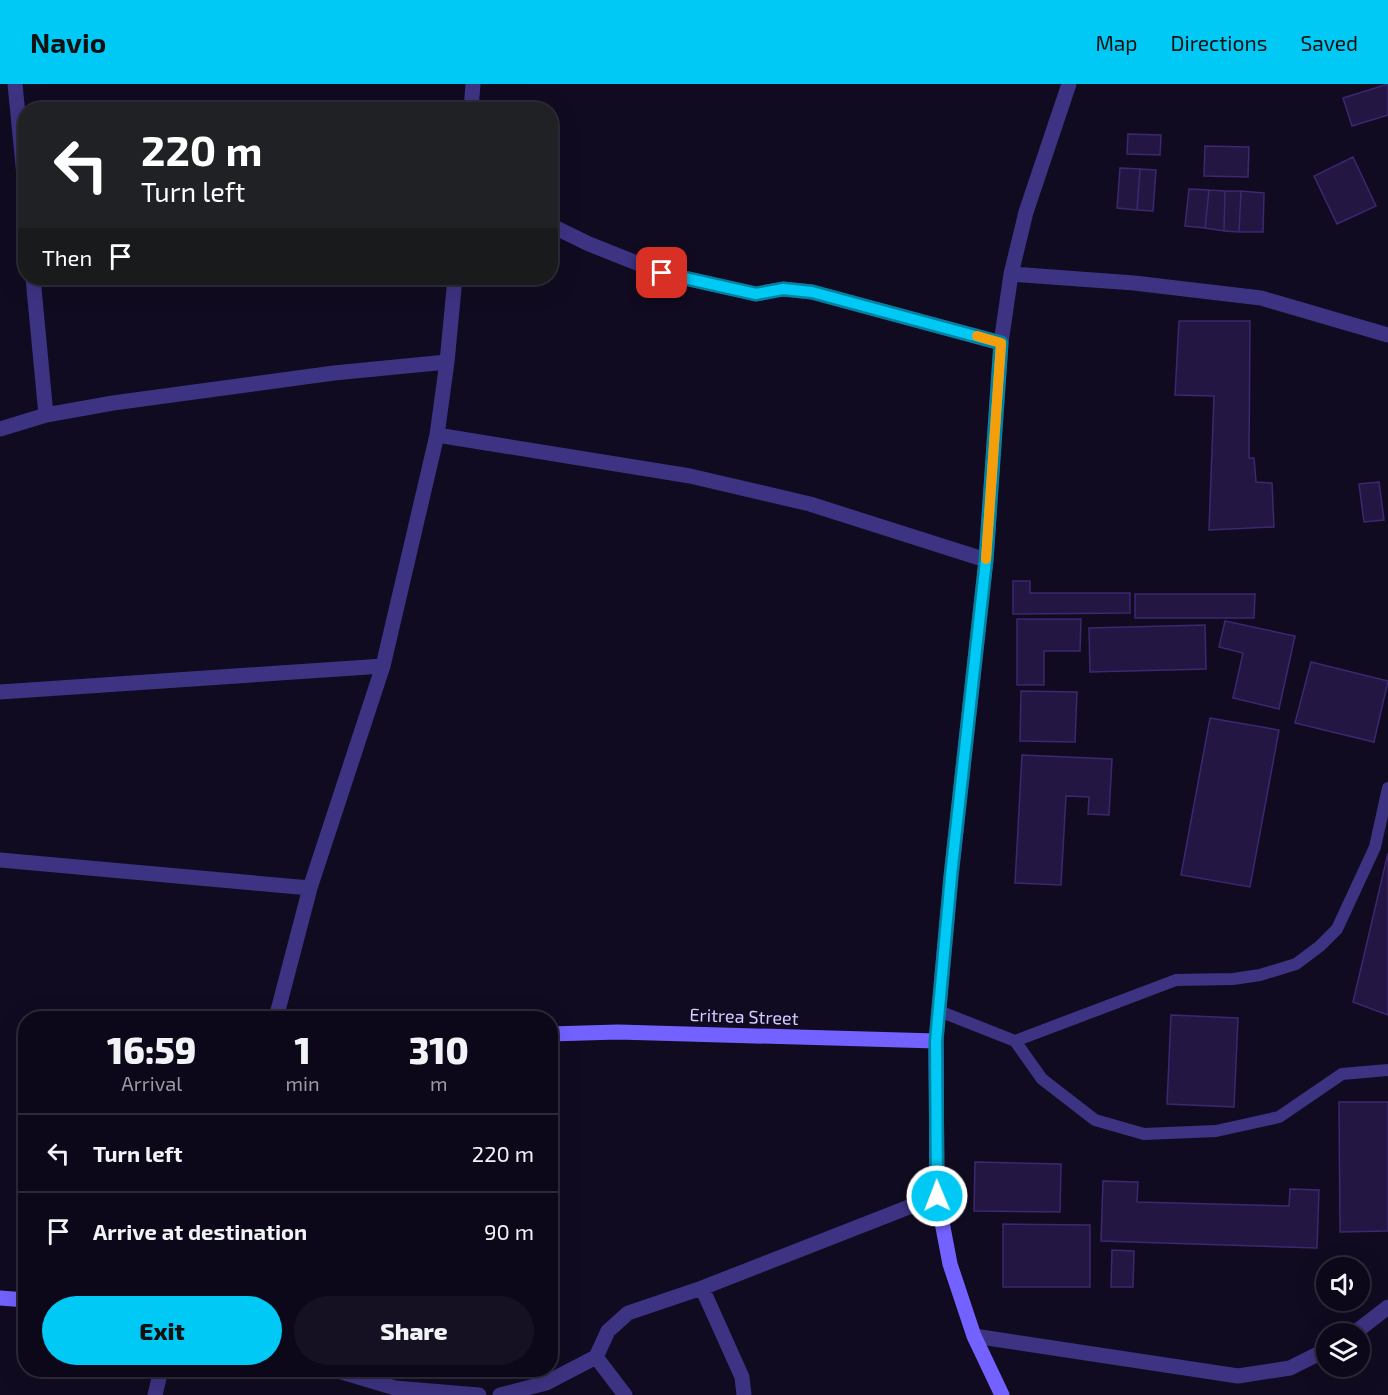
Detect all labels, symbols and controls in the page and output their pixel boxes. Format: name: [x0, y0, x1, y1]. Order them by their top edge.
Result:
text: Navio: [30, 25, 106, 59]
text: Map: [1095, 30, 1138, 55]
text: Directions: [1171, 30, 1267, 55]
text: Saved: [1300, 30, 1358, 55]
text: 220 m: [141, 124, 262, 174]
icon: left: [42, 126, 120, 204]
text: Turn left: [141, 175, 245, 207]
icon: arrive: [104, 240, 137, 273]
text: Then: [42, 244, 92, 270]
pin: [636, 247, 687, 298]
icon: arrive: [645, 256, 678, 289]
street label: Eritrea Street: [689, 1003, 799, 1029]
text: 16:59: [107, 1028, 196, 1071]
text: 1: [294, 1028, 311, 1071]
text: 310: [409, 1028, 469, 1071]
text: Arrival: [121, 1071, 182, 1095]
text: min: [286, 1071, 320, 1095]
text: m: [430, 1071, 448, 1095]
icon: left: [42, 1137, 75, 1170]
text: Turn left: [93, 1140, 182, 1166]
text: 220 m: [472, 1140, 534, 1166]
position arrow: [905, 1164, 969, 1228]
icon: arrive: [42, 1215, 75, 1248]
text: Arrive at destination: [93, 1218, 307, 1244]
text: 90 m: [484, 1218, 534, 1244]
map controls: [1316, 1257, 1370, 1377]
button: sound: [1316, 1257, 1370, 1311]
button: Exit: [42, 1296, 282, 1365]
button: Share: [294, 1296, 534, 1365]
button: layers: [1316, 1323, 1370, 1377]

